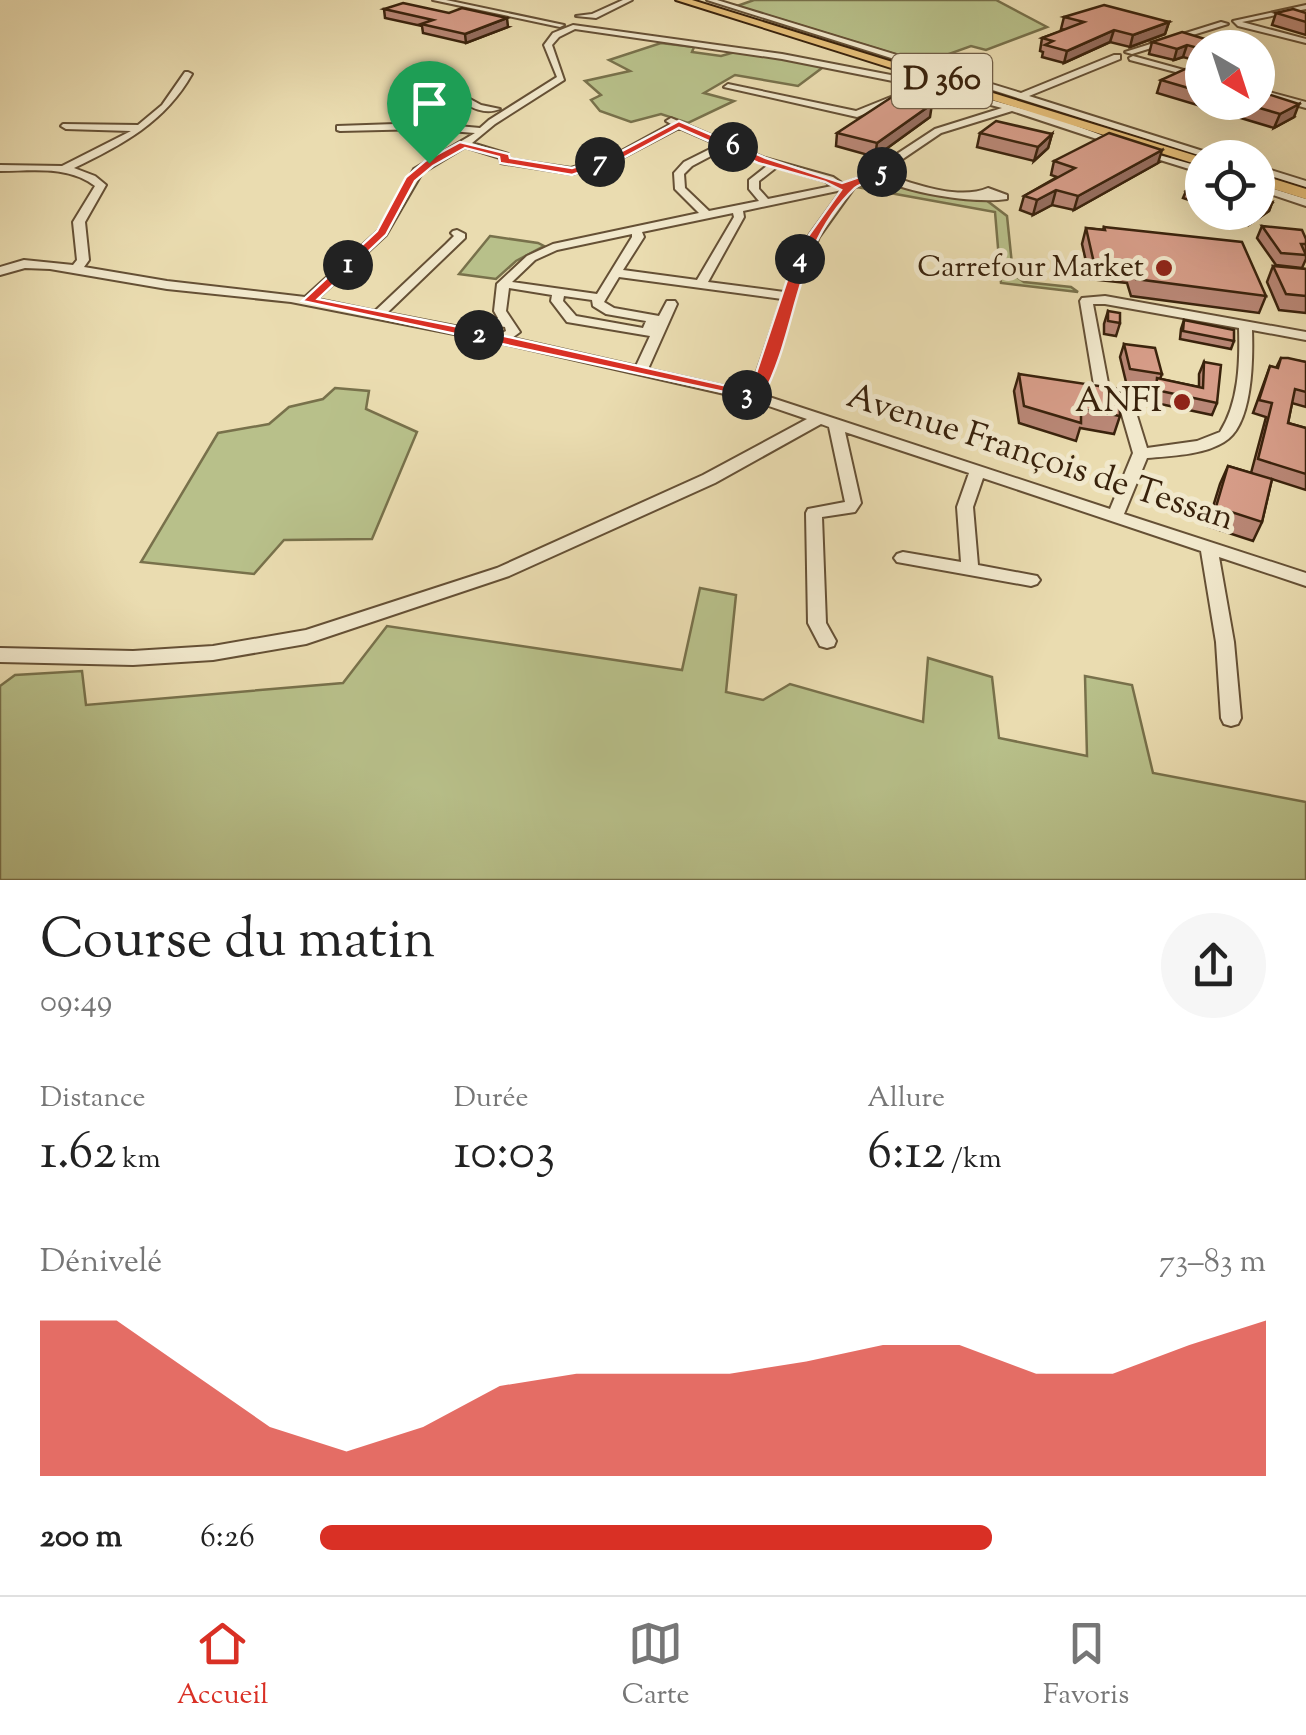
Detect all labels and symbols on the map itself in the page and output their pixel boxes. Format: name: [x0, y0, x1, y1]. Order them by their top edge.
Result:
north arrow: [1185, 30, 1275, 120]
road number: D 360: [892, 54, 992, 108]
pin: [387, 61, 472, 164]
pin: 6: [708, 122, 758, 172]
pin: 7: [575, 137, 625, 187]
pin: 5: [857, 147, 907, 197]
pin: 4: [775, 234, 825, 284]
pin: 1: [323, 240, 373, 290]
place label: Carrefour Market: [917, 247, 1144, 290]
marker: Carrefour Market: [1153, 257, 1175, 279]
pin: 2: [454, 310, 504, 360]
pin: 3: [722, 370, 772, 420]
street label: Avenue François de Tessan: [840, 372, 1240, 546]
place label: ANFI: [1075, 377, 1162, 428]
marker: ANFI: [1171, 391, 1193, 413]

